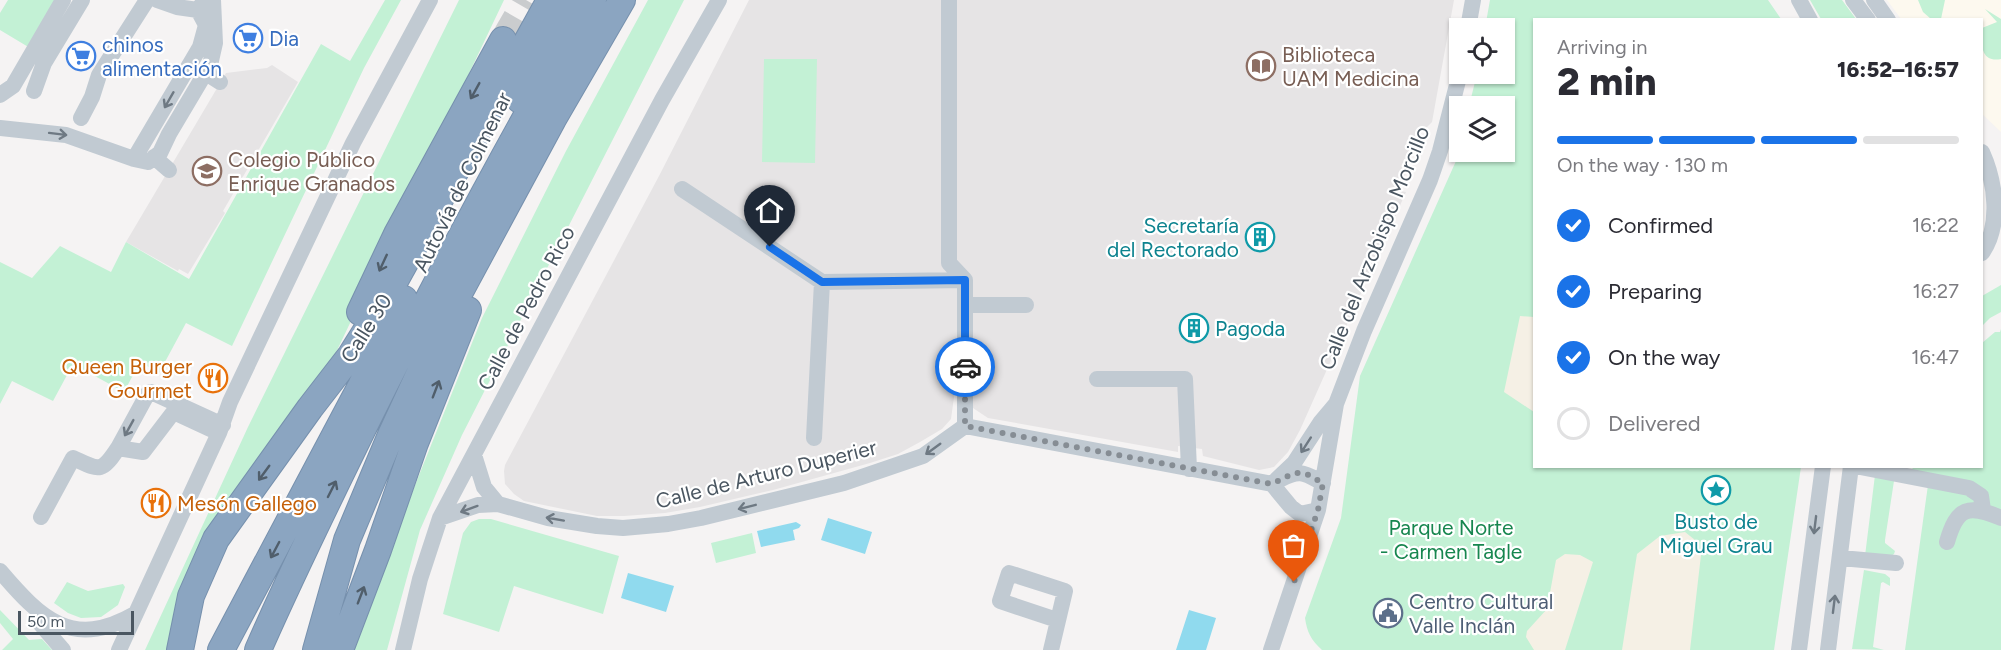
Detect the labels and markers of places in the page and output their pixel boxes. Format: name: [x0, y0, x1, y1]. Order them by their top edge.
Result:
supermarket icon: Dia: [232, 22, 264, 54]
place label: Dia: [269, 26, 299, 51]
place label: chinos alimentación: [102, 32, 222, 81]
supermarket icon: chinos alimentación: [65, 40, 97, 72]
place label: Biblioteca UAM Medicina: [1282, 42, 1419, 91]
library icon: Biblioteca UAM Medicina: [1245, 50, 1277, 82]
place label: Colegio Público Enrique Granados: [228, 147, 395, 196]
school or university icon: Colegio Público Enrique Granados: [191, 155, 223, 187]
pin: [744, 185, 795, 247]
place label: Secretaría del Rectorado: [1107, 213, 1239, 262]
building icon: Secretaría del Rectorado: [1244, 221, 1276, 253]
building icon: Pagoda: [1178, 312, 1210, 344]
place label: Pagoda: [1215, 316, 1285, 341]
place label: Queen Burger Gourmet: [62, 354, 192, 403]
restaurant icon: Queen Burger Gourmet: [197, 362, 229, 394]
place icon: Busto de Miguel Grau: [1700, 474, 1732, 506]
restaurant icon: Mesón Gallego: [140, 487, 172, 519]
place label: Mesón Gallego: [177, 491, 317, 516]
place label: Busto de Miguel Grau: [1659, 509, 1773, 558]
pin: [1268, 520, 1319, 582]
place label: Centro Cultural Valle Inclán: [1409, 589, 1553, 638]
public building icon: Centro Cultural Valle Inclán: [1372, 597, 1404, 629]

